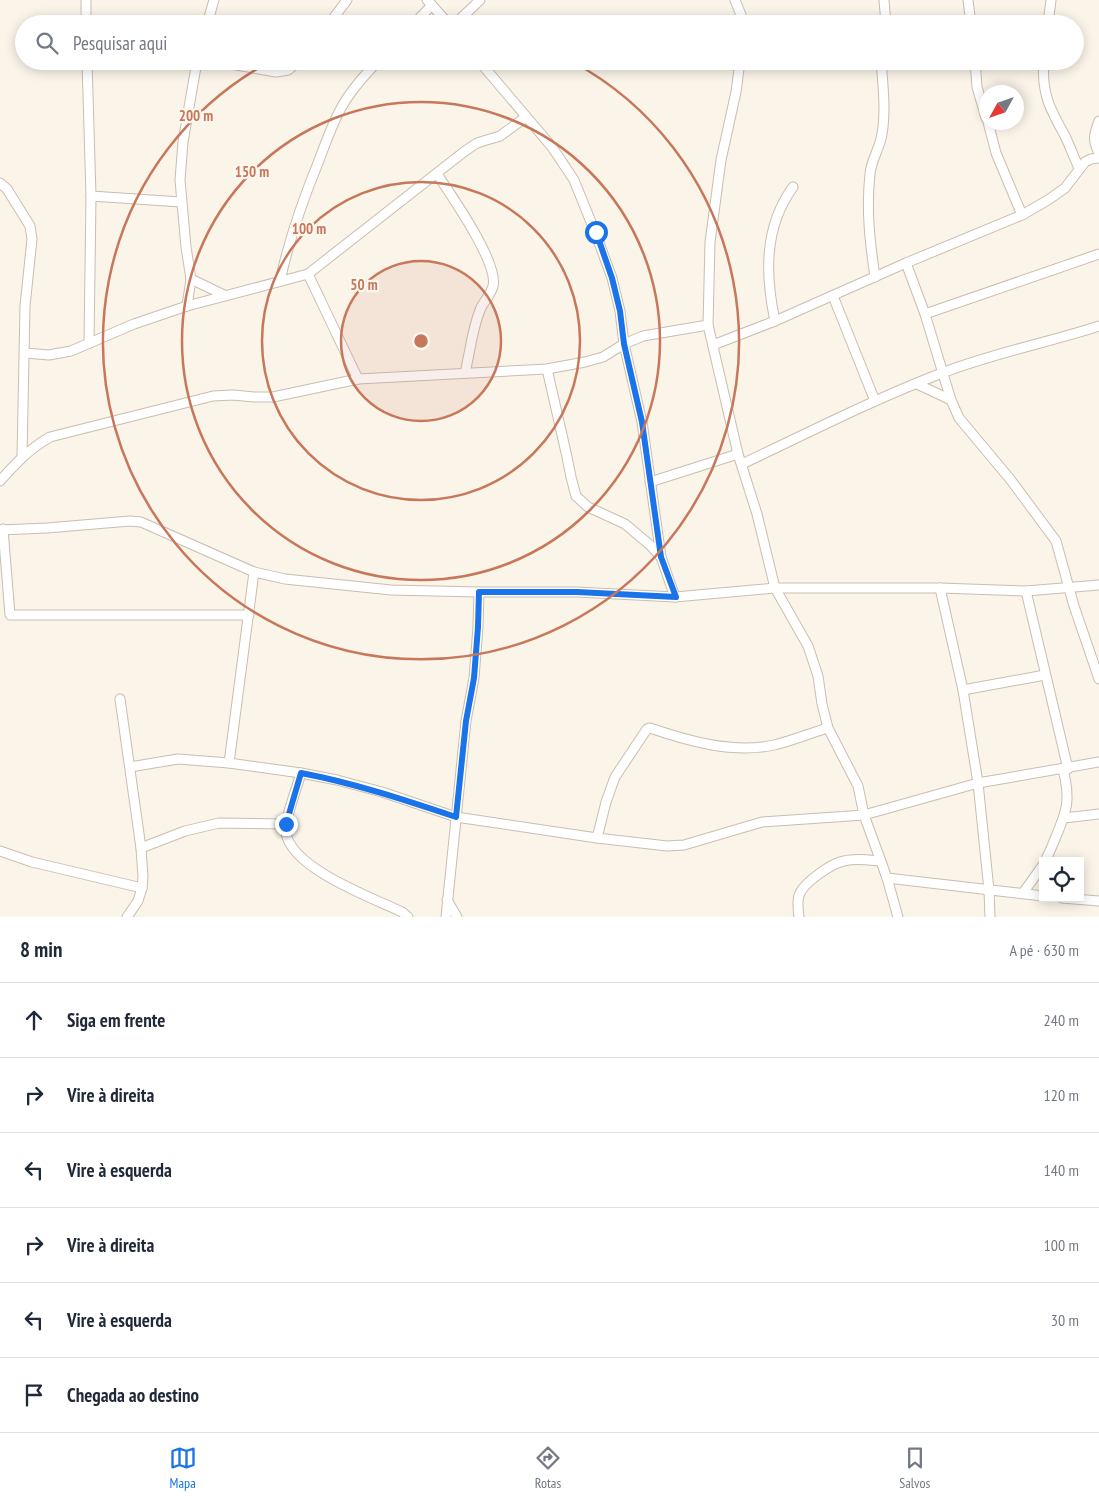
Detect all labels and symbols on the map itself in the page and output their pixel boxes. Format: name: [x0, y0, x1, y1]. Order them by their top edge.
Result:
north arrow: [979, 85, 1024, 130]
text: 200 m: [179, 106, 213, 125]
text: 150 m: [235, 162, 269, 181]
text: 100 m: [292, 219, 326, 238]
route start: [585, 221, 608, 244]
text: 50 m: [350, 275, 378, 294]
centre of rings: [412, 332, 430, 350]
route end: [275, 813, 298, 836]

